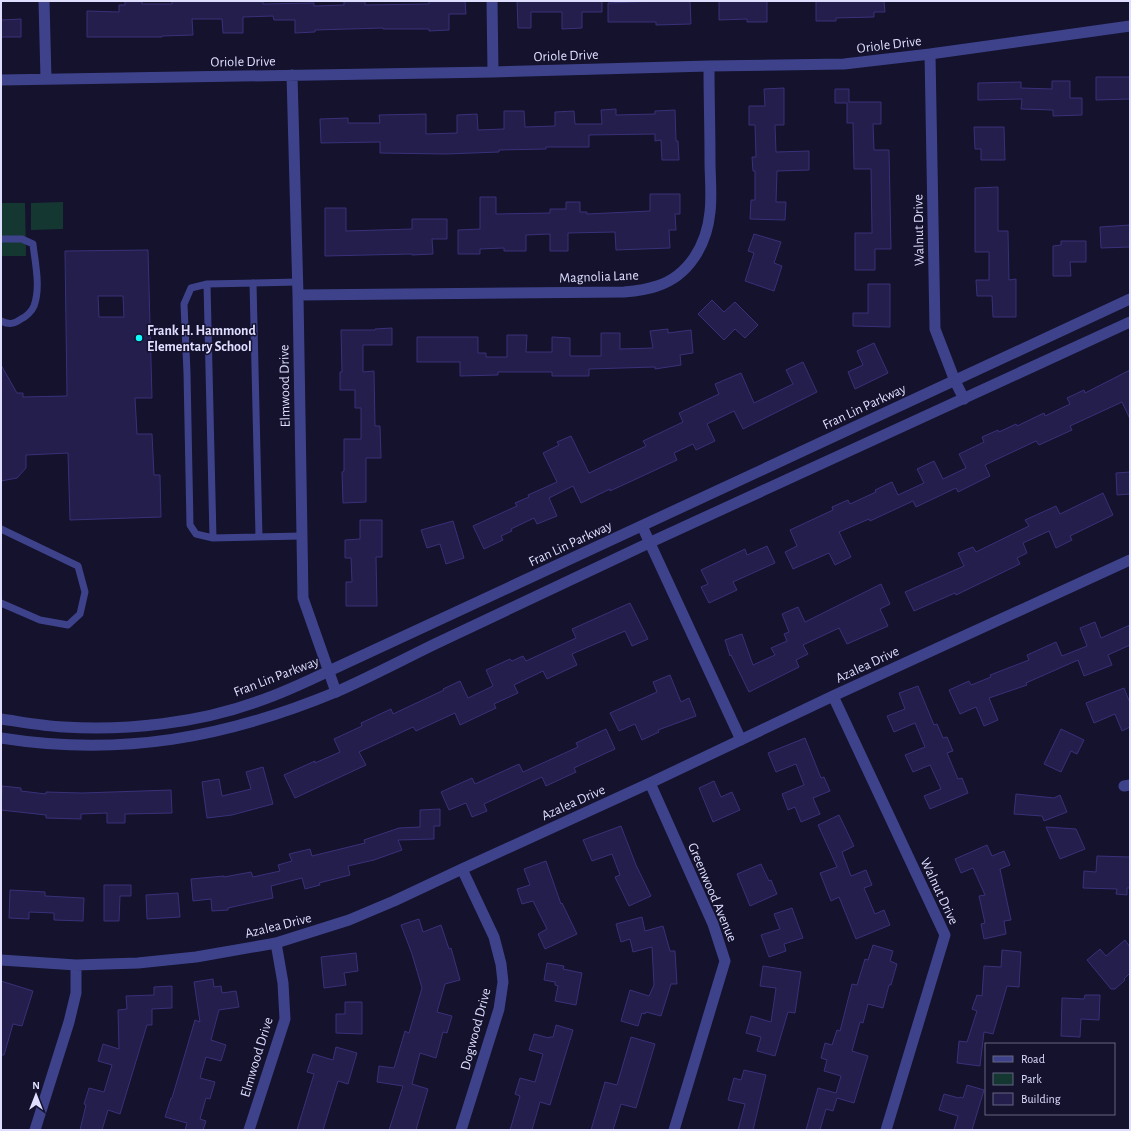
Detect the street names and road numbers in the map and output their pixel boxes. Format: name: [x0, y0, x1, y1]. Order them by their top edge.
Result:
street label: Oriole Drive: [856, 34, 922, 56]
street label: Oriole Drive: [533, 48, 599, 64]
street label: Oriole Drive: [210, 54, 276, 70]
street label: Walnut Drive: [911, 194, 927, 266]
street label: Magnolia Lane: [559, 269, 639, 285]
street label: Elmwood Drive: [277, 344, 293, 427]
street label: Fran Lin Parkway: [821, 381, 908, 432]
street label: Fran Lin Parkway: [527, 518, 614, 569]
street label: Azalea Drive: [834, 644, 901, 686]
street label: Fran Lin Parkway: [232, 654, 321, 700]
street label: Azalea Drive: [539, 783, 607, 823]
street label: Greenwood Avenue: [685, 841, 739, 944]
street label: Walnut Drive: [918, 856, 961, 927]
street label: Azalea Drive: [243, 911, 313, 941]
street label: Dogwood Drive: [458, 987, 494, 1072]
street label: Elmwood Drive: [238, 1016, 276, 1099]

